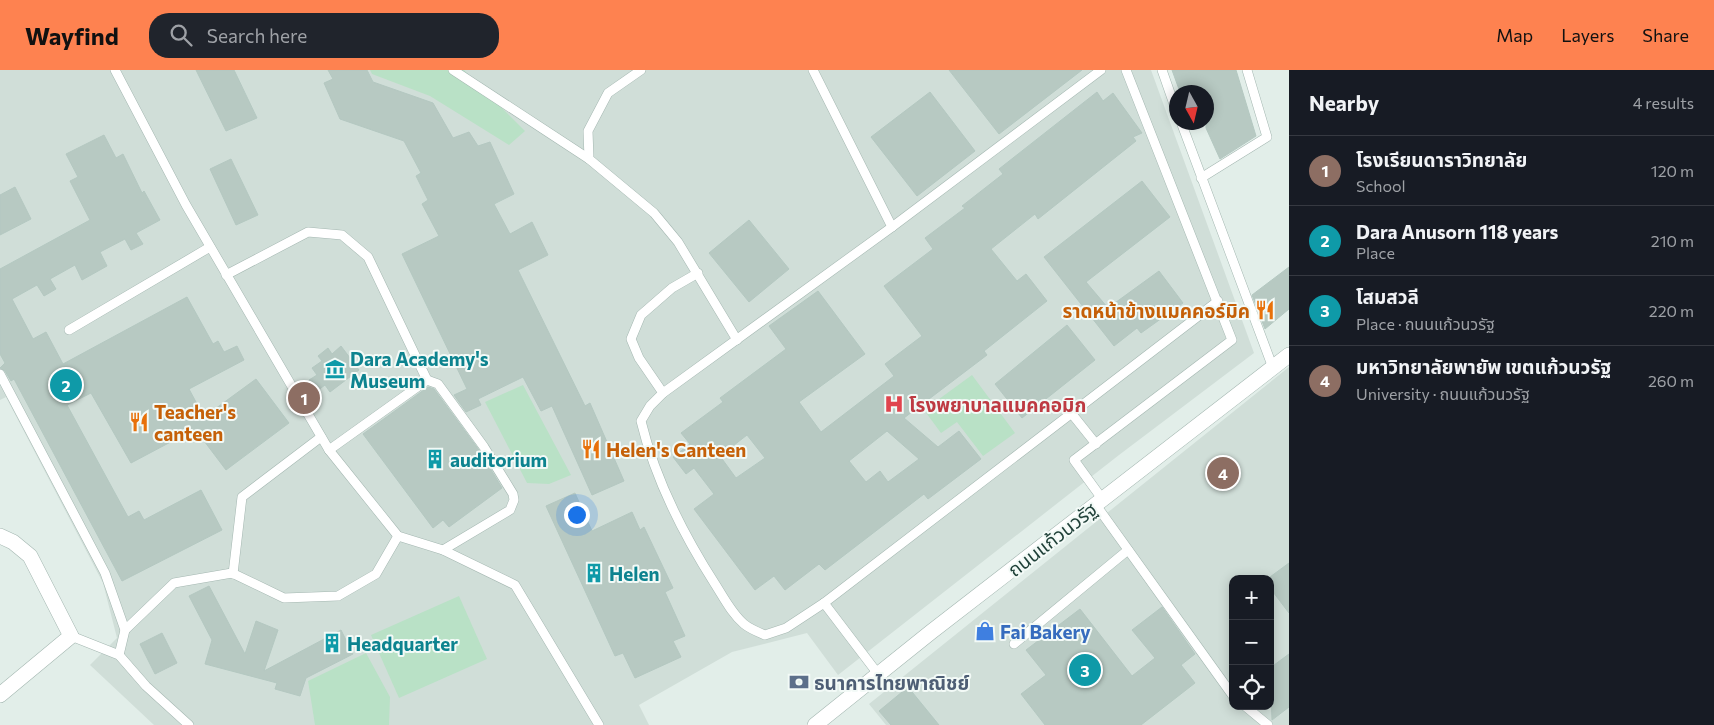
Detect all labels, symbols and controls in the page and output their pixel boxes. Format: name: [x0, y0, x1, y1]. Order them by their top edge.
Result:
search box: [149, 13, 499, 58]
text: Wayfind: [25, 21, 119, 50]
icon: search: [167, 21, 195, 49]
text: Search here: [207, 24, 307, 47]
text: Map: [1496, 24, 1533, 46]
text: Layers: [1561, 24, 1614, 46]
text: Share: [1642, 24, 1689, 46]
north arrow: [1169, 85, 1214, 130]
text: Nearby: [1309, 90, 1379, 115]
text: 4 results: [1633, 93, 1694, 112]
text: โรงเรียนดาราวิทยาลัย: [1356, 148, 1527, 171]
text: 1: [1321, 161, 1329, 180]
text: 120 m: [1651, 161, 1694, 180]
text: School: [1356, 176, 1406, 195]
text: Dara Anusorn 118 years: [1356, 220, 1558, 243]
text: 2: [1320, 231, 1330, 250]
text: 210 m: [1651, 231, 1694, 250]
text: Place: [1356, 243, 1395, 262]
text: โสมสวลี: [1356, 285, 1419, 308]
place label: ราดหน้าข้างแมคคอร์มิค: [1062, 299, 1250, 322]
restaurant icon: ราดหน้าข้างแมคคอร์มิค: [1254, 299, 1276, 321]
text: 3: [1320, 301, 1330, 320]
text: 220 m: [1649, 301, 1694, 320]
text: Place · ถนนแก้วนวรัฐ: [1356, 314, 1495, 333]
place label: Dara Academy's Museum: [350, 347, 489, 392]
text: มหาวิทยาลัยพายัพ เขตแก้วนวรัฐ: [1356, 355, 1611, 378]
museum icon: Dara Academy's Museum: [324, 358, 346, 380]
pin: 2: [50, 366, 82, 404]
text: 4: [1320, 371, 1330, 390]
text: 260 m: [1648, 371, 1694, 390]
pin: 1: [288, 379, 320, 417]
text: University · ถนนแก้วนวรัฐ: [1356, 384, 1530, 403]
hospital icon: โรงพยาบาลแมคคอมิก: [883, 393, 905, 415]
place label: โรงพยาบาลแมคคอมิก: [909, 393, 1086, 416]
place label: Teacher's canteen: [154, 400, 236, 445]
restaurant icon: Teacher's canteen: [128, 411, 150, 433]
restaurant icon: Helen's Canteen: [580, 438, 602, 460]
place label: Helen's Canteen: [606, 438, 746, 461]
building icon: auditorium: [424, 448, 446, 470]
place label: auditorium: [450, 448, 547, 471]
pin: 4: [1207, 454, 1239, 492]
street label: ถนนแก้วนวรัฐ: [1003, 497, 1101, 581]
your location: [564, 502, 590, 528]
building icon: Helen: [583, 562, 605, 584]
place label: Helen: [609, 562, 659, 585]
map controls: [1229, 575, 1274, 710]
button: +: [1229, 575, 1274, 620]
shop icon: Fai Bakery: [974, 620, 996, 642]
place label: Fai Bakery: [1000, 620, 1091, 643]
button: −: [1229, 620, 1274, 665]
building icon: Headquarter: [321, 632, 343, 654]
place label: Headquarter: [347, 632, 458, 655]
pin: 3: [1069, 651, 1101, 689]
button: locate: [1229, 665, 1274, 710]
bank icon: ธนาคารไทยพาณิชย์: [788, 671, 810, 693]
place label: ธนาคารไทยพาณิชย์: [814, 671, 969, 694]

